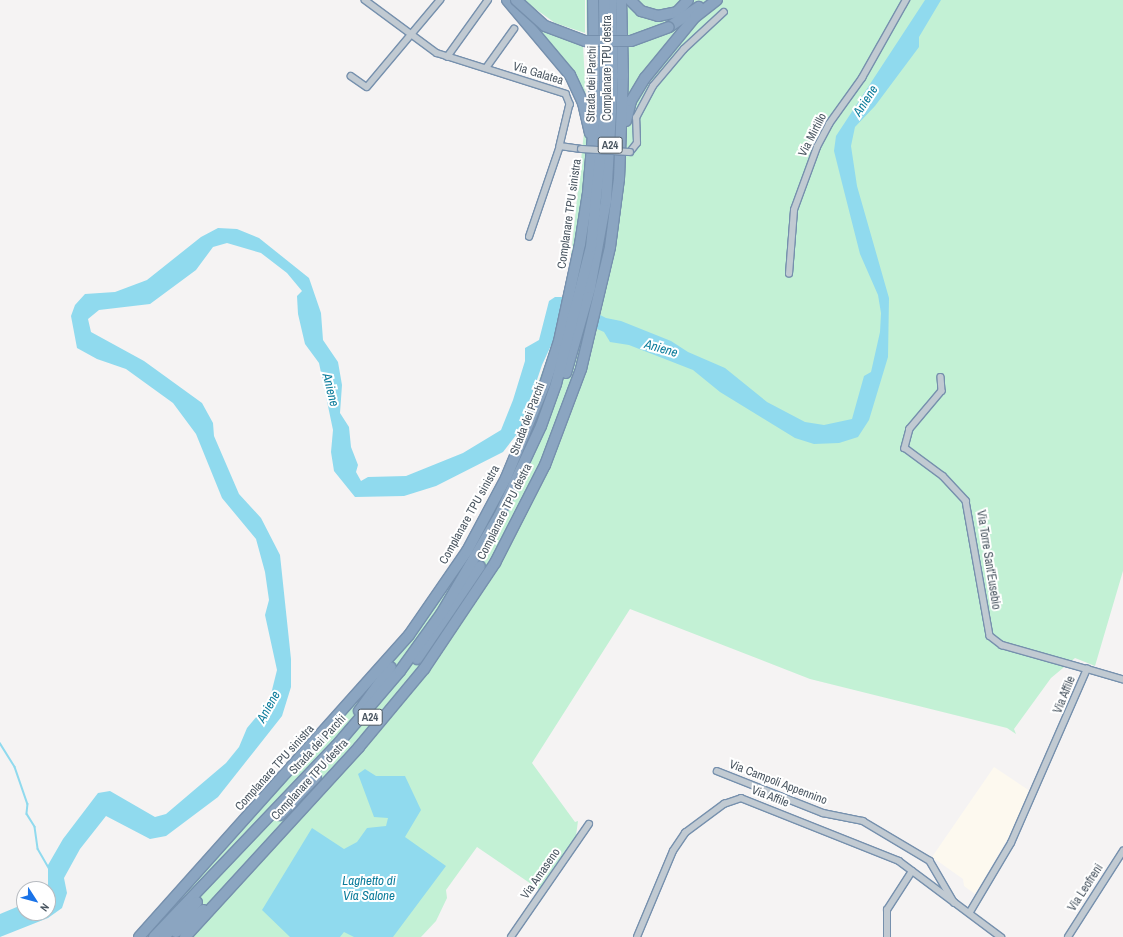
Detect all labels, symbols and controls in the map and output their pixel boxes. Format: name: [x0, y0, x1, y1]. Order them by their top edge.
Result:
street label: Complanare TPU destra: [601, 15, 615, 121]
street label: Strada dei Parchi: [584, 46, 600, 122]
street label: Via Galatea: [511, 60, 565, 88]
water label: Aniene: [850, 83, 882, 119]
street label: Via Mirtillo: [796, 111, 830, 159]
road number: A24: [597, 136, 623, 154]
street label: Complanare TPU sinistra: [555, 158, 585, 270]
water label: Aniene: [643, 337, 679, 361]
water label: Aniene: [318, 372, 342, 408]
street label: Strada dei Parchi: [508, 381, 548, 457]
street label: Complanare TPU destra: [475, 461, 535, 563]
street label: Complanare TPU sinistra: [437, 463, 503, 567]
street label: Via Torre Sant'Eusebio: [973, 509, 1003, 611]
street label: Via Affile: [1051, 674, 1079, 716]
water label: Aniene: [254, 688, 284, 726]
road number: A24: [357, 708, 383, 726]
street label: Strada dei Parchi: [287, 712, 349, 778]
street label: Complanare TPU sinistra: [233, 722, 317, 814]
street label: Complanare TPU destra: [269, 736, 351, 824]
street label: Via Campoli Appennino: [727, 758, 829, 808]
street label: Via Affile: [749, 783, 791, 811]
street label: Via Amaseno: [518, 846, 564, 902]
street label: Via Leofreni: [1065, 862, 1107, 914]
water label: Laghetto di Via Salone: [342, 874, 396, 905]
north arrow: [16, 881, 56, 921]
text: N: [37, 901, 52, 914]

